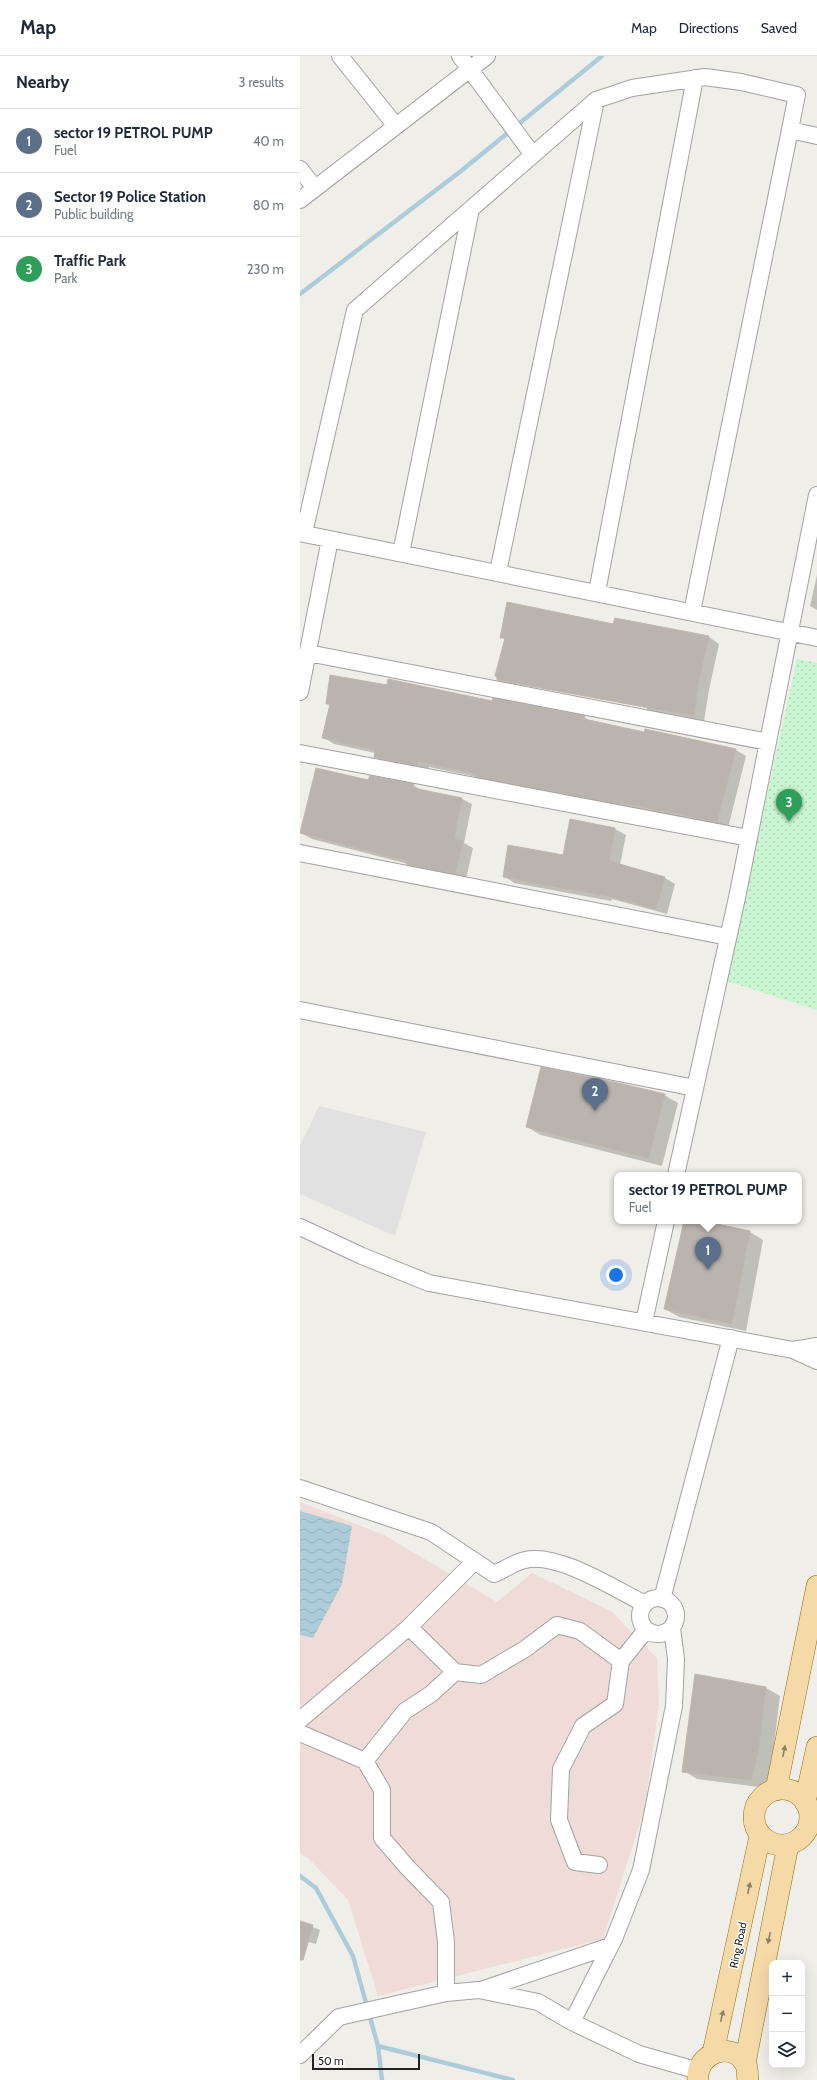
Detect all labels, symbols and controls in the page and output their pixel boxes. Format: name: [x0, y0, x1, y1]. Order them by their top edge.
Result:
text: Map: [20, 16, 56, 39]
text: Map: [631, 19, 657, 37]
text: Directions: [679, 19, 739, 37]
text: Saved: [761, 19, 797, 37]
text: Nearby: [16, 72, 69, 92]
text: 3 results: [238, 74, 284, 90]
text: sector 19 PETROL PUMP: [54, 124, 213, 142]
text: 1: [27, 133, 31, 149]
text: 40 m: [253, 133, 284, 149]
text: Fuel: [54, 142, 77, 158]
text: Sector 19 Police Station: [54, 188, 206, 206]
text: 2: [26, 197, 32, 213]
text: 80 m: [253, 197, 284, 213]
text: Public building: [54, 206, 134, 222]
text: Traffic Park: [54, 252, 126, 270]
text: 3: [25, 261, 33, 277]
text: 230 m: [247, 261, 284, 277]
text: Park: [54, 270, 77, 286]
pin: 3: [776, 789, 802, 822]
pin: 2: [582, 1078, 608, 1111]
popup: [614, 1172, 802, 1224]
text: sector 19 PETROL PUMP: [629, 1181, 787, 1199]
text: Fuel: [629, 1199, 652, 1215]
pin: 1: [695, 1237, 721, 1270]
your location: [606, 1265, 626, 1285]
one-way arrow: [781, 1745, 787, 1758]
one-way arrow: [747, 1882, 753, 1895]
street label: Ring Road: [726, 1921, 750, 1969]
one-way arrow: [766, 1932, 772, 1944]
map controls: [769, 1960, 805, 2068]
button: +: [769, 1960, 805, 1996]
button: −: [769, 1996, 805, 2032]
one-way arrow: [720, 2009, 726, 2022]
button: layers: [769, 2032, 805, 2068]
scale bar: [312, 2052, 420, 2071]
text: 50 m: [318, 2054, 344, 2068]

